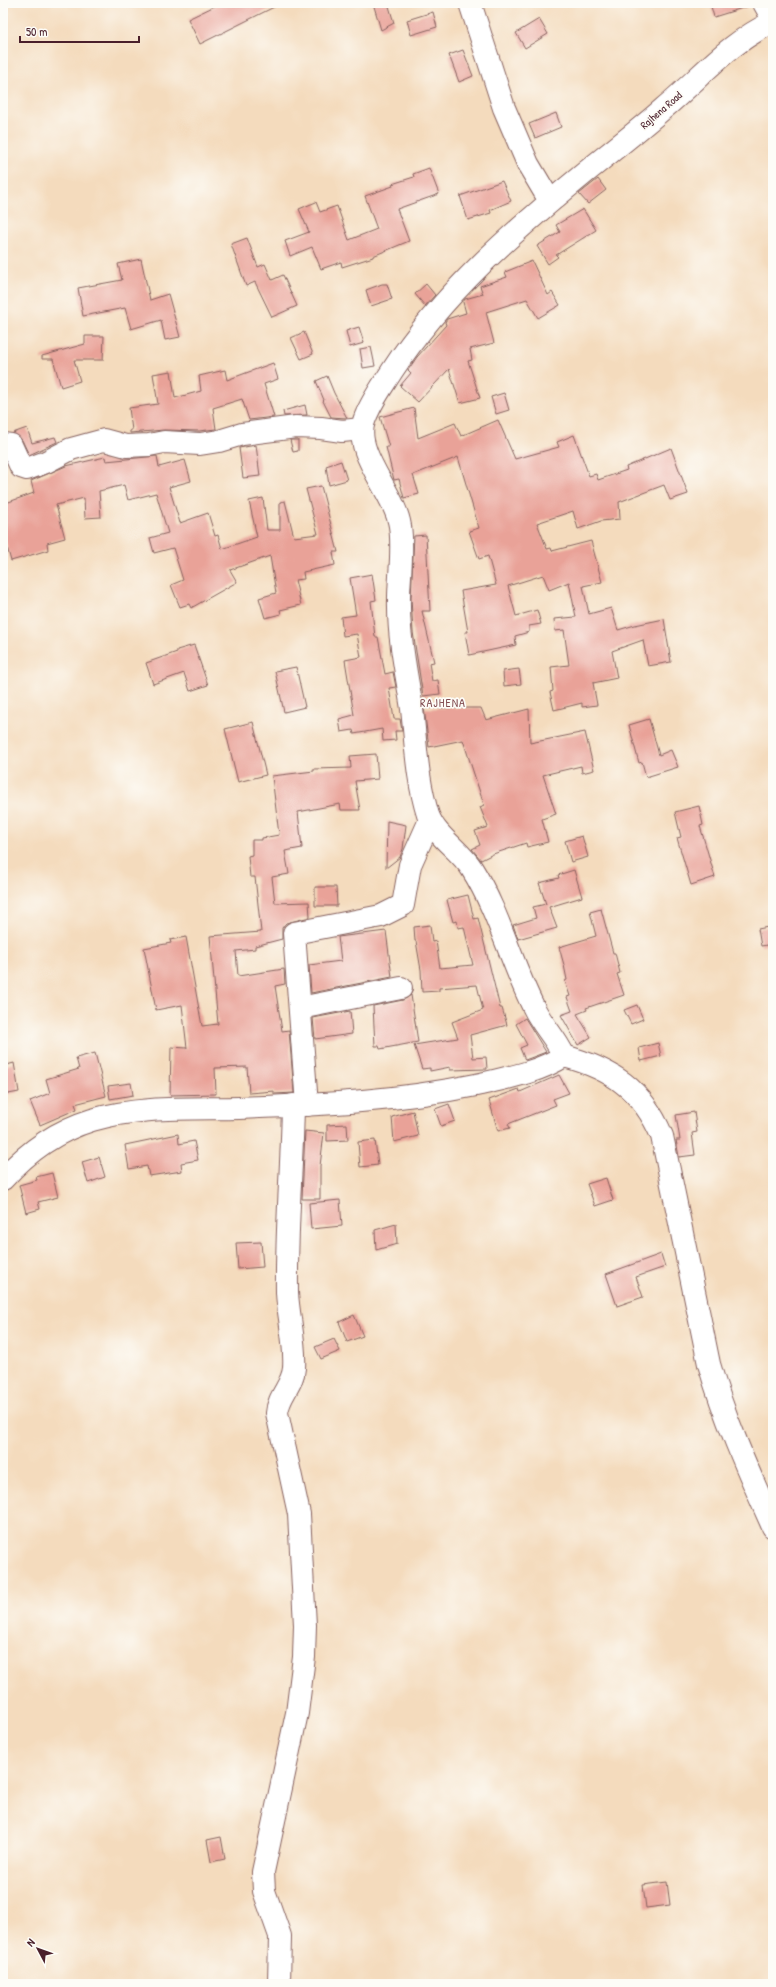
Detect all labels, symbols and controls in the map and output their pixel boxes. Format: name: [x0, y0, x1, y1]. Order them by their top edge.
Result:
scale bar: [20, 18, 139, 44]
text: 50 m: [26, 23, 47, 40]
street label: Rajhena Road: [637, 88, 685, 132]
district label: RAJHENA: [420, 694, 466, 711]
north arrow: [18, 1929, 58, 1969]
text: N: [23, 1936, 38, 1949]

